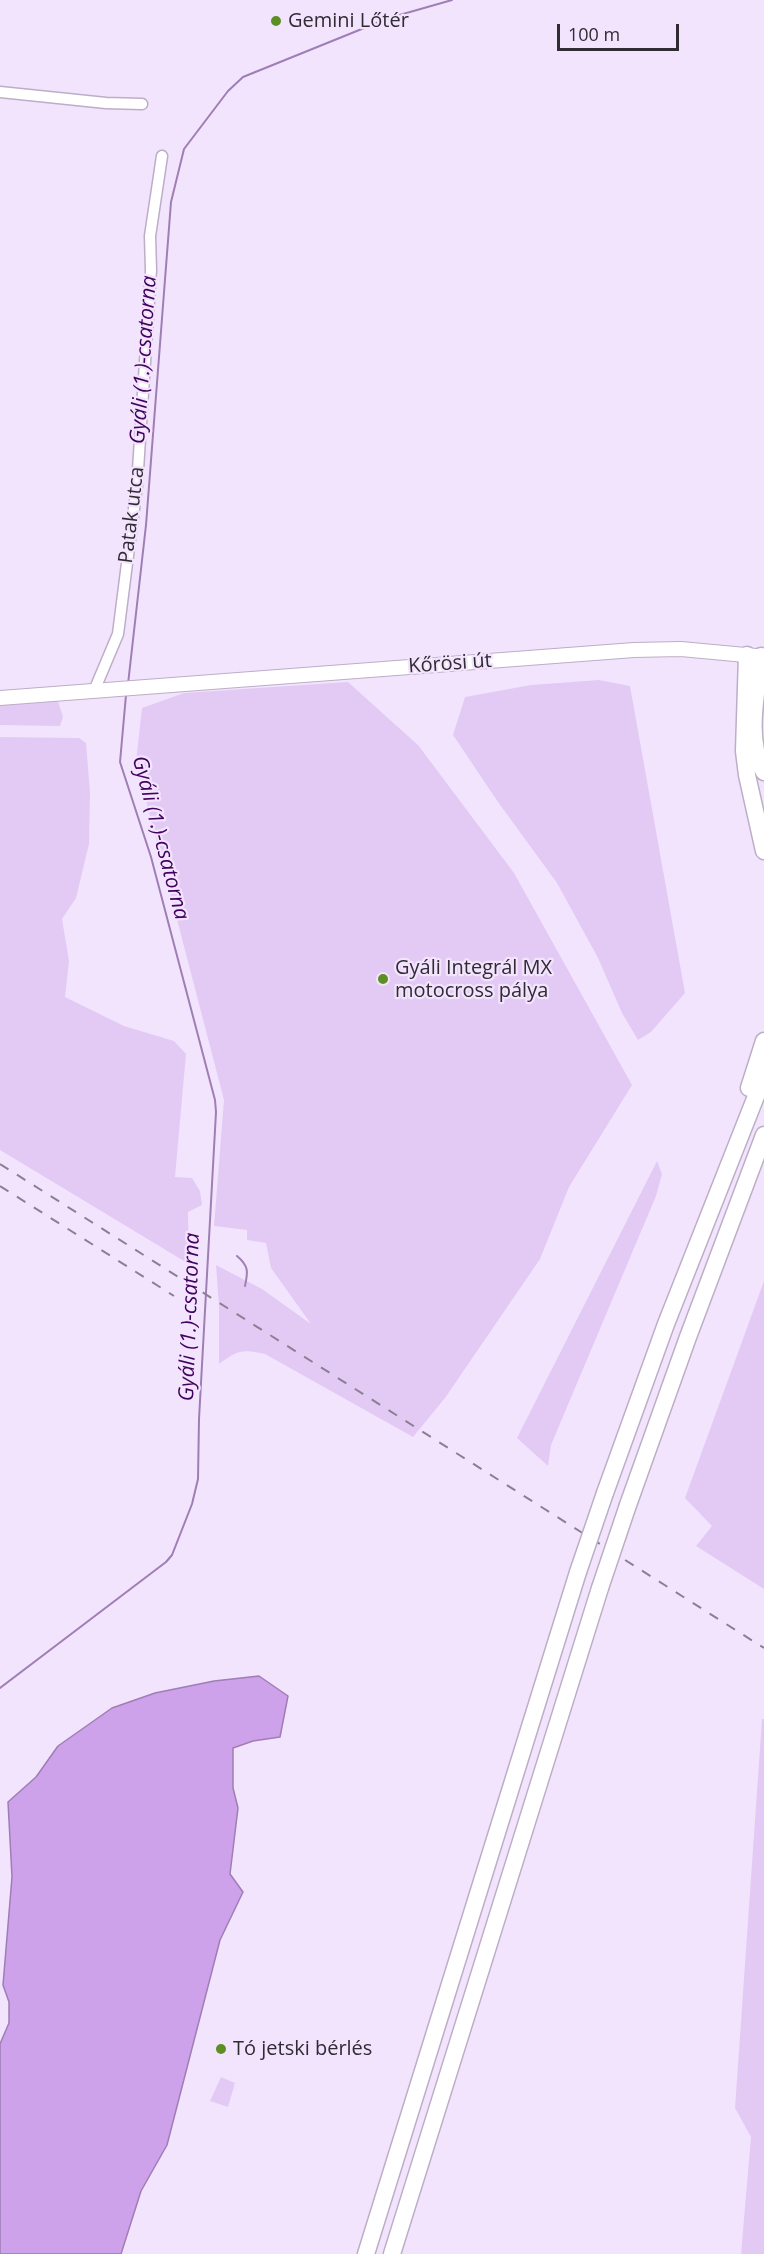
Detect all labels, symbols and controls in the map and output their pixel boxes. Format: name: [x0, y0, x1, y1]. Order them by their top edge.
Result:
place label: Gemini Lőtér: [288, 9, 409, 33]
scale bar: [560, 12, 682, 50]
marker: Gemini Lőtér: [269, 14, 283, 28]
text: 100 m: [568, 22, 620, 46]
water label: Gyáli (1.)-csatorna: [126, 275, 162, 445]
street label: Patak utca: [114, 465, 150, 565]
street label: Kőrösi út: [407, 649, 493, 679]
water label: Gyáli (1.)-csatorna: [126, 753, 194, 923]
place label: Gyáli Integrál MX motocross pálya: [395, 956, 552, 1003]
marker: Gyáli Integrál MX motocross pálya: [376, 972, 390, 986]
water label: Gyáli (1.)-csatorna: [174, 1232, 206, 1402]
place label: Tó jetski bérlés: [233, 2037, 372, 2061]
marker: Tó jetski bérlés: [214, 2042, 228, 2056]

